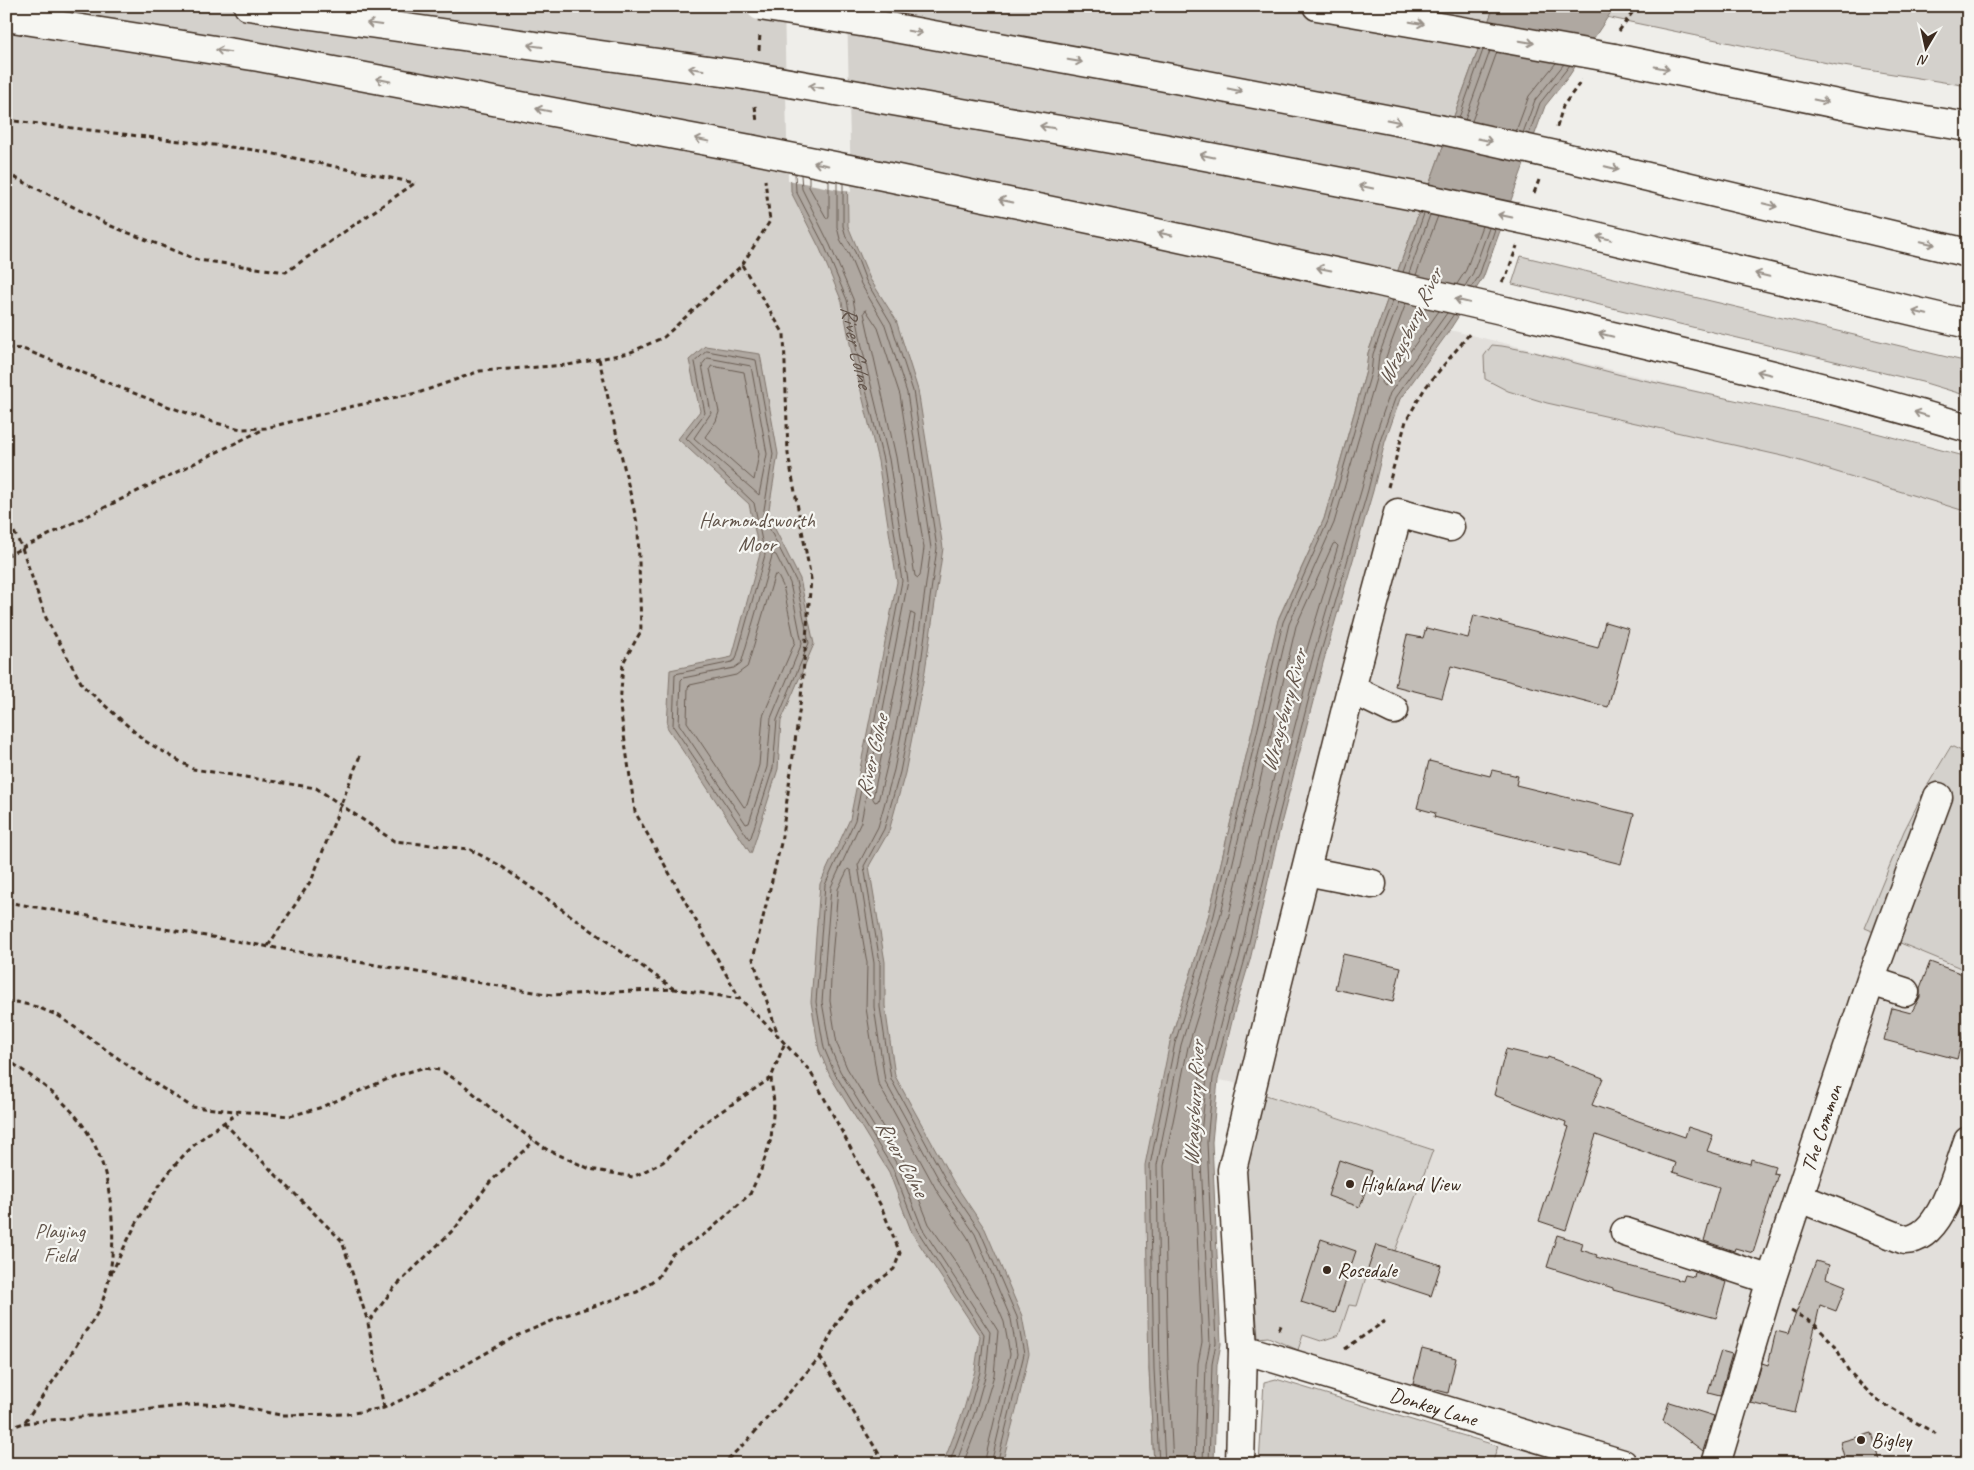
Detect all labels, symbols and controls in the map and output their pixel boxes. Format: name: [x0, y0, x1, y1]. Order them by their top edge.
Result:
one-way arrow: [367, 19, 383, 29]
one-way arrow: [1409, 19, 1425, 29]
north arrow: [1902, 22, 1952, 72]
one-way arrow: [907, 27, 923, 37]
one-way arrow: [1518, 38, 1534, 48]
one-way arrow: [527, 41, 543, 51]
one-way arrow: [216, 46, 232, 56]
text: N: [1916, 51, 1930, 69]
one-way arrow: [1067, 56, 1083, 66]
one-way arrow: [688, 63, 704, 73]
one-way arrow: [1653, 64, 1669, 73]
one-way arrow: [375, 75, 391, 85]
one-way arrow: [809, 82, 825, 92]
one-way arrow: [1226, 86, 1242, 96]
one-way arrow: [1812, 96, 1828, 106]
one-way arrow: [535, 105, 551, 114]
one-way arrow: [1386, 117, 1402, 126]
one-way arrow: [1039, 122, 1055, 132]
one-way arrow: [695, 135, 711, 145]
one-way arrow: [1477, 135, 1493, 145]
one-way arrow: [1199, 151, 1215, 160]
one-way arrow: [814, 159, 830, 168]
one-way arrow: [1603, 164, 1619, 173]
one-way arrow: [1359, 182, 1375, 191]
one-way arrow: [998, 196, 1014, 206]
one-way arrow: [1761, 201, 1777, 210]
one-way arrow: [1498, 210, 1514, 220]
one-way arrow: [1157, 229, 1173, 239]
one-way arrow: [1597, 233, 1613, 242]
one-way arrow: [1919, 239, 1935, 248]
water label: Wraysbury River: [1371, 262, 1450, 390]
one-way arrow: [1316, 264, 1332, 274]
one-way arrow: [1755, 270, 1771, 279]
one-way arrow: [1455, 296, 1471, 305]
water label: River Colne: [834, 303, 880, 394]
one-way arrow: [1913, 307, 1929, 317]
one-way arrow: [1598, 330, 1614, 339]
one-way arrow: [1756, 368, 1772, 378]
one-way arrow: [1913, 408, 1929, 418]
park label: Harmondsworth Moor: [699, 507, 815, 557]
water label: Wraysbury River: [1254, 644, 1314, 775]
water label: River Colne: [849, 709, 896, 800]
water label: Wraysbury River: [1177, 1038, 1211, 1167]
street label: The Common: [1795, 1081, 1848, 1175]
water label: River Colne: [870, 1115, 936, 1204]
place label: Highland View: [1360, 1171, 1462, 1197]
marker: Highland View: [1344, 1178, 1356, 1190]
park label: Playing Field: [35, 1218, 87, 1268]
place label: Rosedale: [1337, 1257, 1399, 1283]
marker: Rosedale: [1321, 1264, 1333, 1276]
street label: Donkey Lane: [1387, 1381, 1482, 1433]
place label: Bigley: [1871, 1427, 1913, 1453]
marker: Bigley: [1855, 1434, 1867, 1446]

